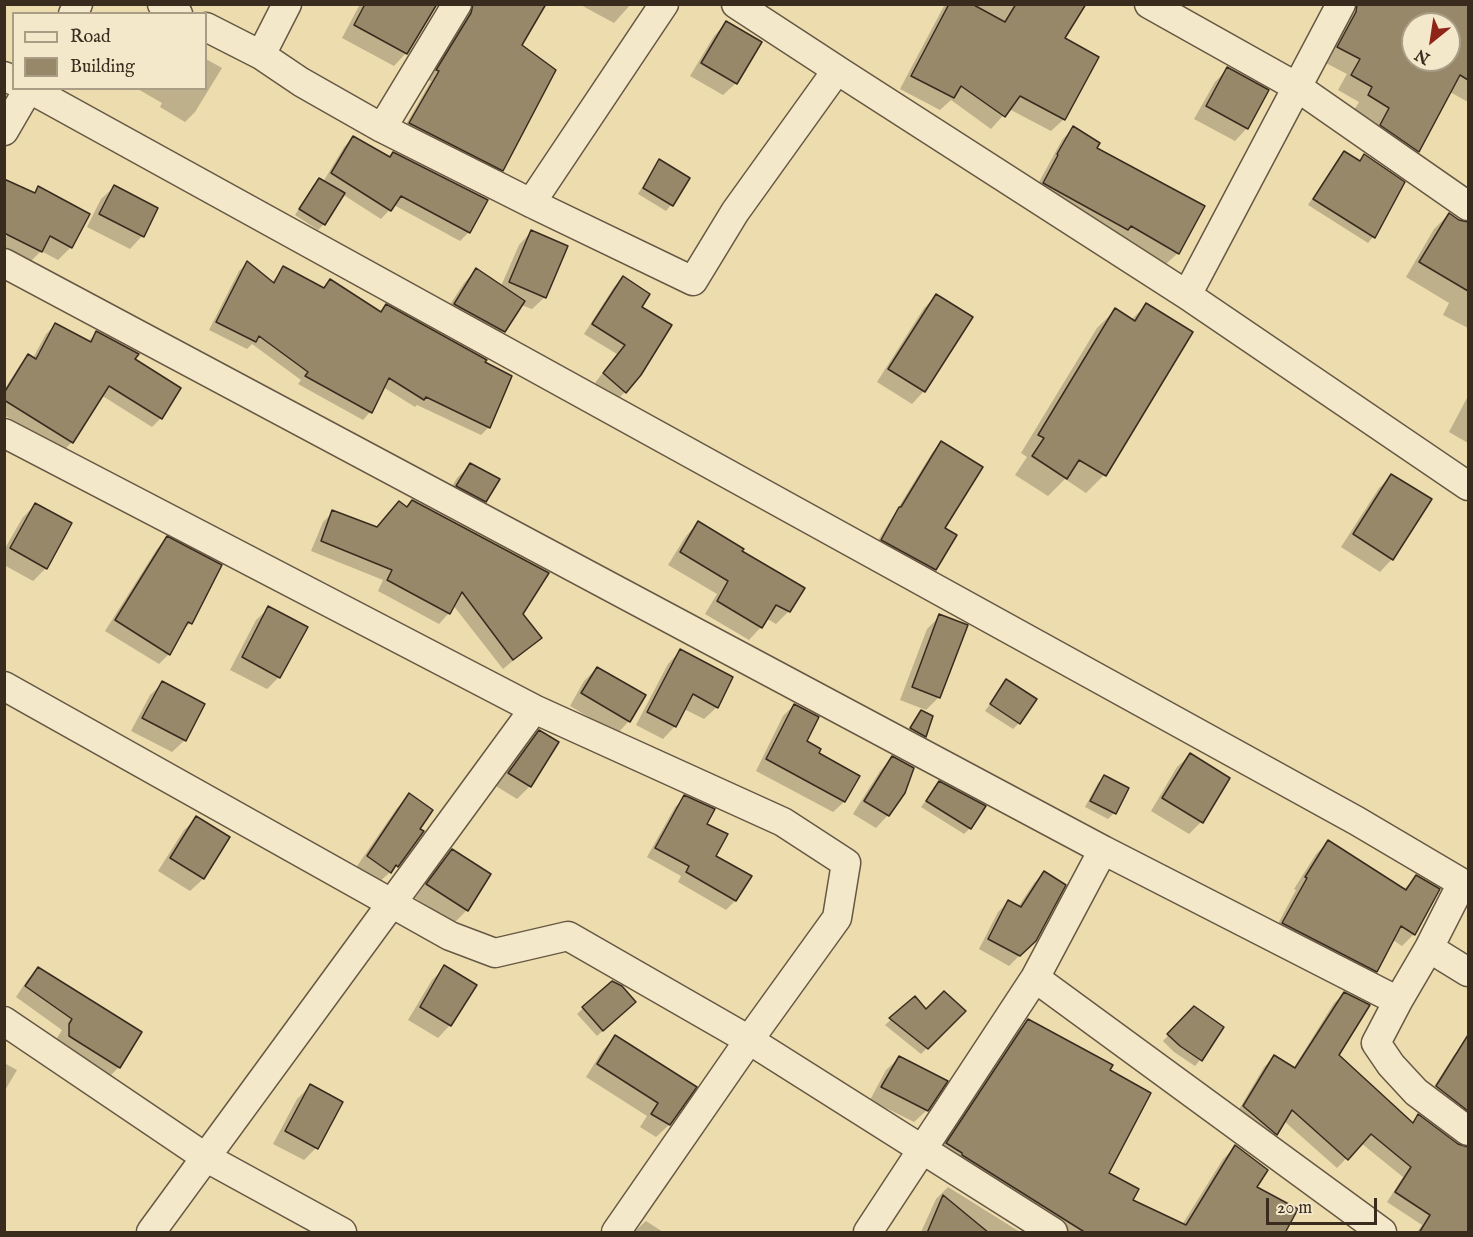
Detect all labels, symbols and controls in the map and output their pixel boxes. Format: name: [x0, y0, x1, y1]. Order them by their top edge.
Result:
legend: [12, 12, 207, 90]
north arrow: [1401, 12, 1461, 72]
text: Road: [70, 26, 111, 49]
text: N: [1412, 44, 1434, 68]
text: Building: [70, 56, 135, 79]
scale bar: [1269, 1186, 1380, 1224]
text: 20 m: [1277, 1197, 1312, 1220]

